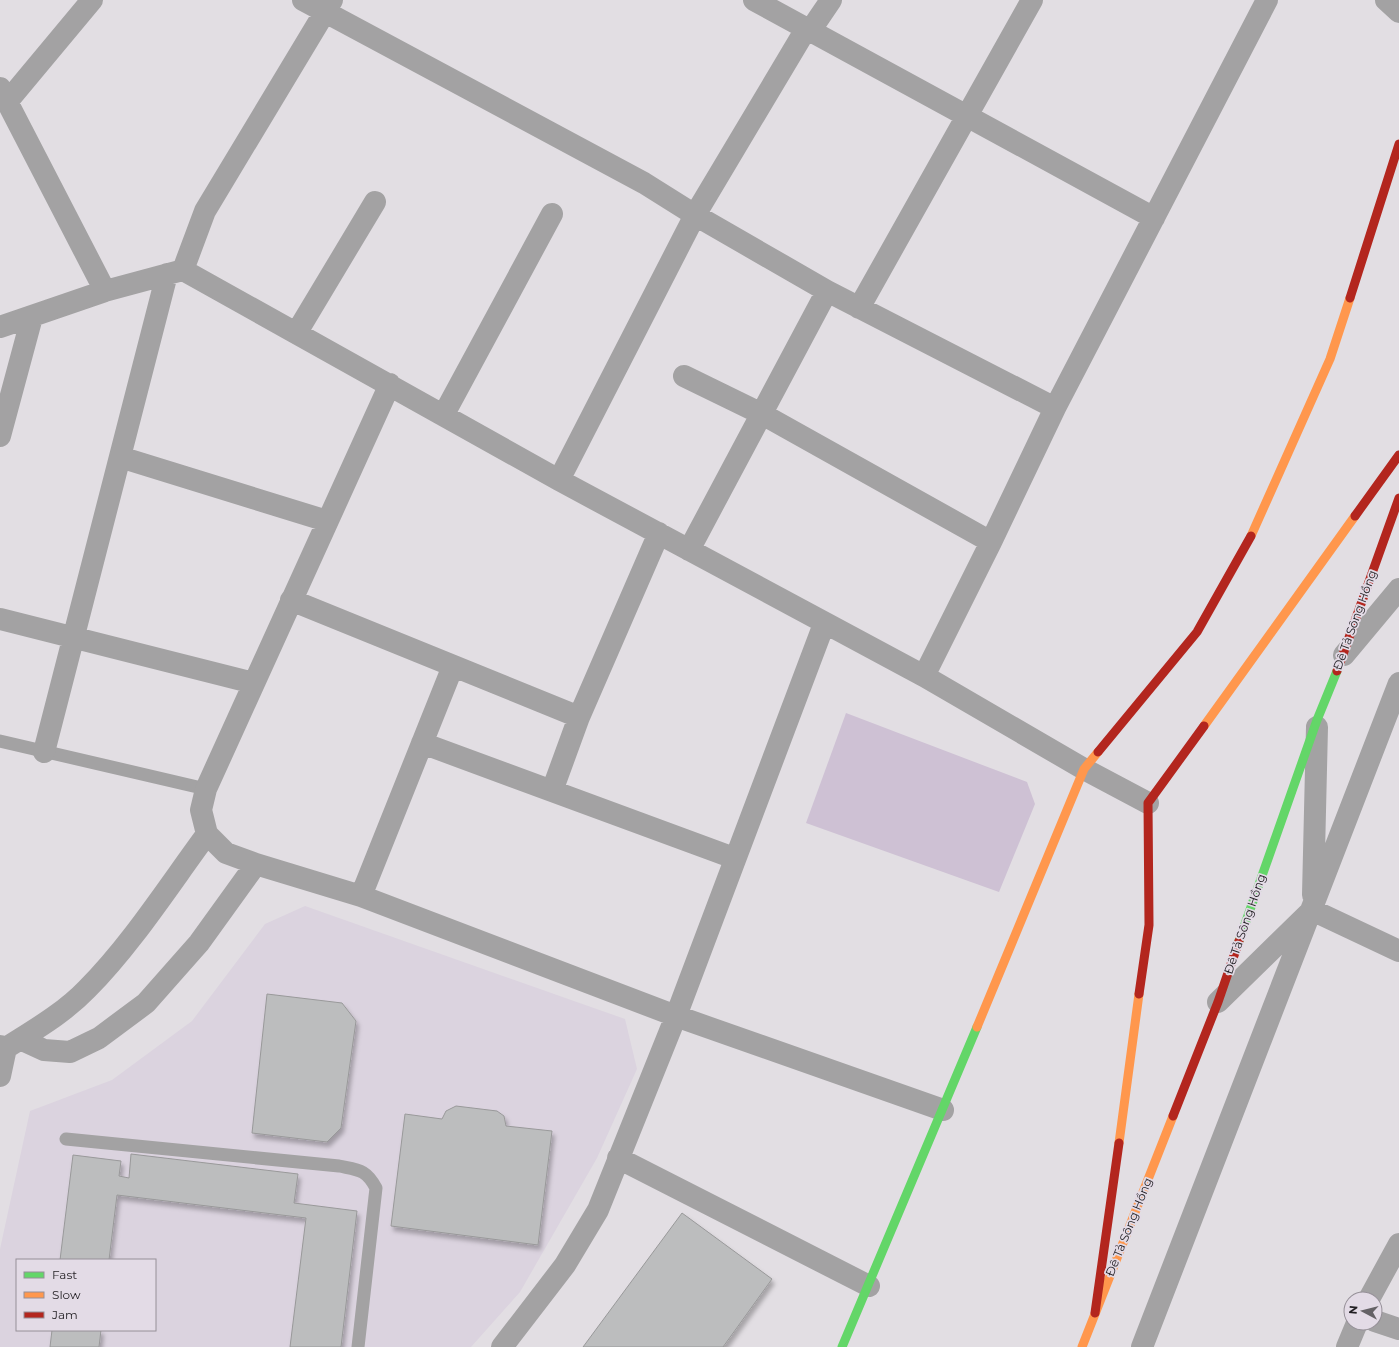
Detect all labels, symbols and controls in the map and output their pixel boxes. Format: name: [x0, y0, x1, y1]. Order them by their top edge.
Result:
street label: Đê Tả Sông Hồng: [1330, 568, 1380, 672]
street label: Đê Tả Sông Hồng: [1220, 872, 1269, 976]
street label: Đê Tả Sông Hồng: [1102, 1175, 1155, 1278]
legend: [16, 1259, 156, 1331]
text: Fast: [52, 1267, 77, 1282]
text: Slow: [52, 1287, 81, 1302]
north arrow: [1343, 1291, 1383, 1331]
text: N: [1346, 1305, 1361, 1315]
text: Jam: [51, 1307, 78, 1322]

